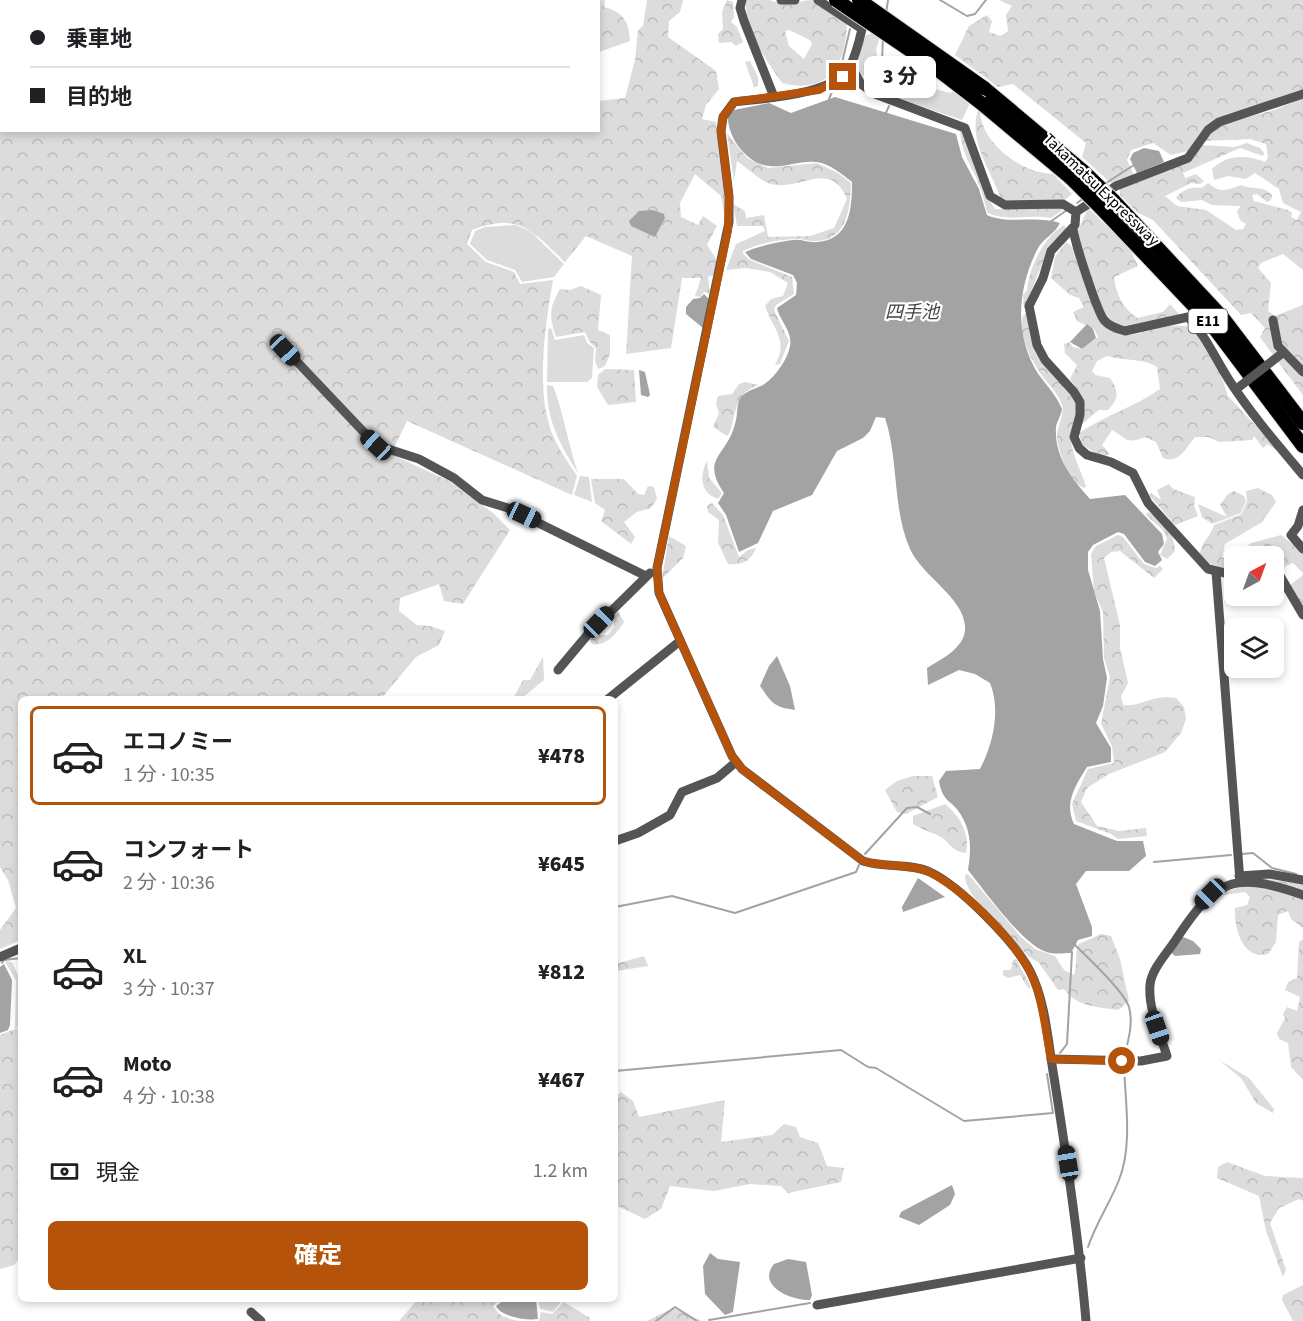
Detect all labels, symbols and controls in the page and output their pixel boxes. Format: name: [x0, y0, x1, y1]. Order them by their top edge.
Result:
text: 乗車地: [66, 23, 132, 55]
callout: 3 分: [864, 56, 936, 98]
route end: [829, 63, 856, 90]
text: 3 分: [883, 63, 917, 91]
text: 目的地: [66, 81, 132, 113]
street label: Takamatsu Expressway: [1038, 128, 1165, 251]
water label: 四手池: [885, 300, 941, 325]
road number: E11: [1188, 309, 1228, 333]
car: [266, 331, 304, 369]
car: [357, 426, 395, 464]
car: [504, 499, 544, 531]
north arrow: [1224, 546, 1284, 606]
map controls: [1224, 546, 1284, 678]
car: [580, 603, 618, 641]
button: layers: [1224, 618, 1284, 678]
text: エコノミー: [123, 726, 233, 758]
icon: car: [51, 729, 105, 783]
text: ¥478: [538, 740, 585, 772]
text: 1 分 · 10:35: [123, 761, 215, 789]
text: コンフォート: [123, 834, 254, 866]
icon: car: [51, 837, 105, 891]
text: ¥645: [538, 848, 585, 880]
text: 2 分 · 10:36: [123, 869, 215, 897]
car: [1191, 875, 1229, 913]
text: XL: [123, 940, 147, 972]
icon: car: [51, 945, 105, 999]
text: ¥812: [538, 956, 585, 988]
text: 3 分 · 10:37: [123, 975, 215, 1003]
car: [1143, 1008, 1171, 1048]
route start: [1108, 1047, 1135, 1074]
text: Moto: [123, 1048, 172, 1080]
icon: car: [51, 1053, 105, 1107]
text: ¥467: [538, 1064, 585, 1096]
text: 4 分 · 10:38: [123, 1083, 215, 1111]
car: [1056, 1144, 1080, 1182]
icon: cash: [48, 1155, 81, 1188]
text: 現金: [96, 1157, 140, 1189]
text: 1.2 km: [533, 1157, 588, 1185]
button: 確定: [48, 1221, 588, 1290]

